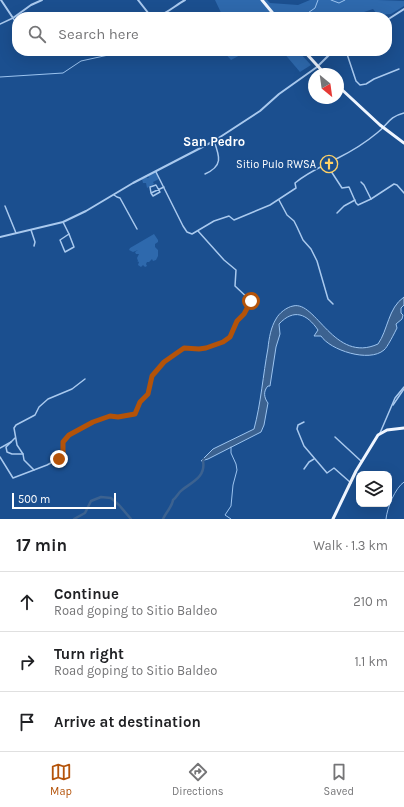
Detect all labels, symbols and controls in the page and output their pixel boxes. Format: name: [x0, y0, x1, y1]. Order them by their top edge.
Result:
search box: [12, 12, 392, 56]
icon: search: [26, 23, 48, 45]
text: Search here: [58, 25, 139, 43]
north arrow: [308, 68, 344, 104]
district label: San Pedro: [183, 134, 245, 149]
church icon: Sitio Pulo RWSA: [319, 154, 339, 174]
place label: Sitio Pulo RWSA: [236, 158, 317, 171]
route start: [242, 292, 260, 310]
route end: [50, 450, 68, 468]
map controls: [356, 471, 392, 507]
button: layers: [356, 471, 392, 507]
scale bar: [12, 491, 116, 510]
text: 500 m: [18, 493, 50, 506]
text: 17 min: [16, 535, 67, 555]
text: Walk · 1.3 km: [313, 538, 388, 553]
text: Continue: [54, 585, 119, 603]
icon: ahead: [16, 591, 38, 613]
text: 210 m: [353, 594, 388, 609]
text: Road goping to Sitio Baldeo: [54, 603, 217, 618]
text: Turn right: [54, 645, 124, 663]
icon: right: [16, 651, 38, 673]
text: 1.1 km: [355, 654, 388, 669]
text: Road goping to Sitio Baldeo: [54, 663, 217, 678]
icon: arrive: [16, 711, 38, 733]
text: Arrive at destination: [54, 713, 201, 731]
tab: Map: [50, 761, 72, 798]
tab: Directions: [172, 761, 224, 798]
tab: Saved: [324, 761, 354, 798]

